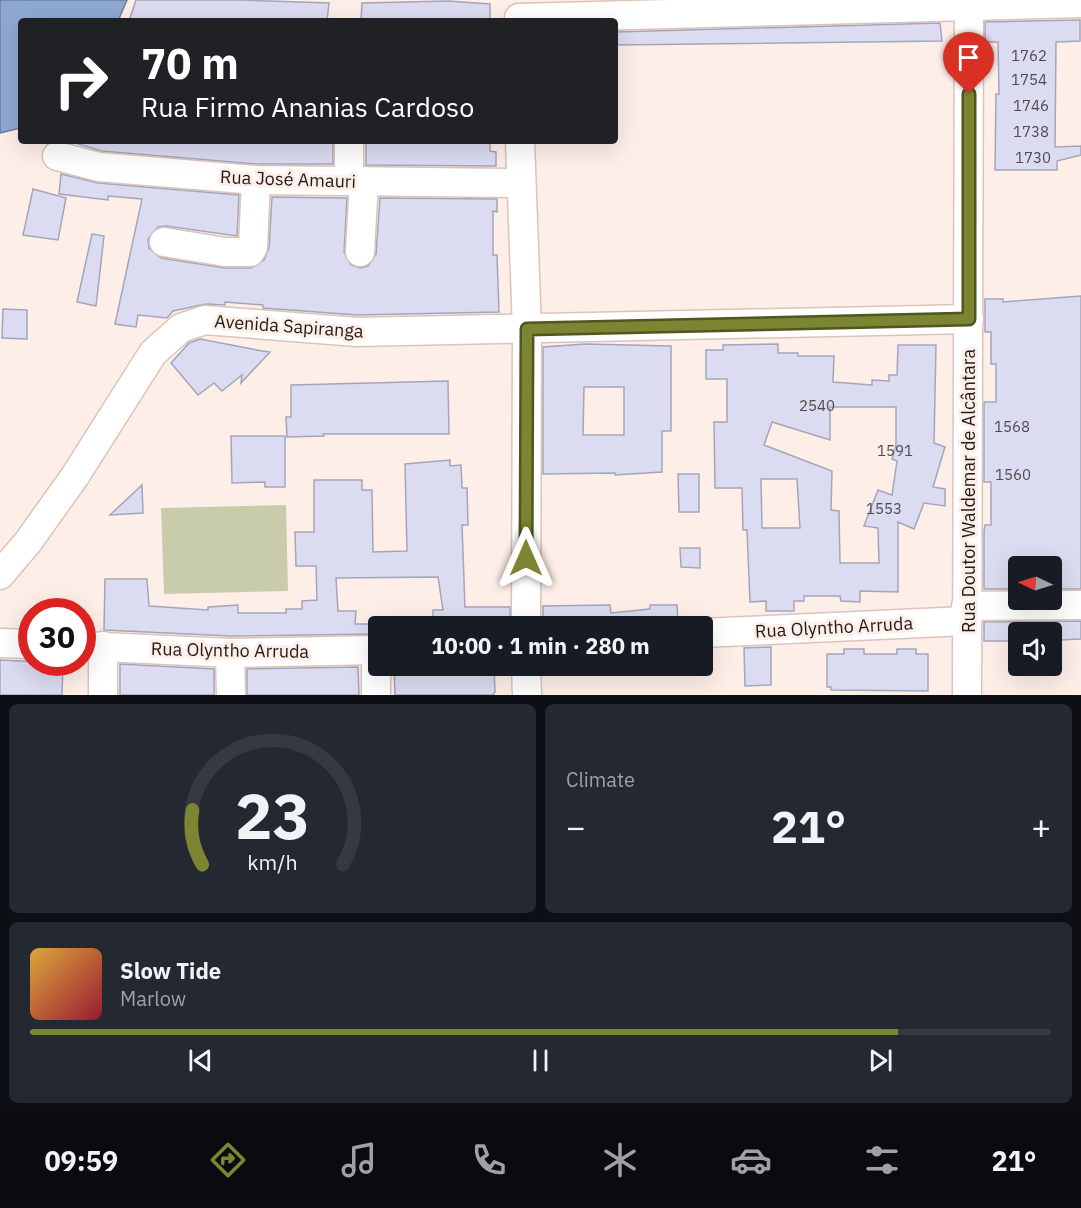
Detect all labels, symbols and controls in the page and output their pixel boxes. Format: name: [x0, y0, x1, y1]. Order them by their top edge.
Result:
pin: [943, 32, 994, 94]
text: 70 m: [141, 36, 239, 91]
icon: arrive: [952, 41, 985, 74]
icon: right: [42, 42, 120, 120]
house number: 1762: [1011, 46, 1047, 65]
house number: 1754: [1011, 70, 1047, 89]
text: Rua Firmo Ananias Cardoso: [141, 89, 474, 124]
house number: 1746: [1013, 96, 1049, 115]
house number: 1738: [1013, 122, 1049, 141]
house number: 1730: [1015, 148, 1051, 167]
street label: Rua José Amauri: [220, 165, 356, 193]
street label: Avenida Sapiranga: [214, 309, 365, 343]
street label: Rua Doutor Waldemar de Alcântara: [957, 349, 980, 633]
house number: 2540: [799, 396, 835, 415]
house number: 1568: [994, 417, 1030, 436]
house number: 1591: [877, 441, 913, 460]
house number: 1560: [995, 465, 1031, 484]
house number: 1553: [866, 499, 902, 518]
position arrow: [494, 526, 558, 590]
north arrow: [1008, 556, 1062, 610]
map controls: [1008, 556, 1062, 676]
speed limit sign: 30: [18, 598, 96, 676]
street label: Rua Olyntho Arruda: [754, 611, 914, 643]
button: sound: [1008, 622, 1062, 676]
text: 10:00 · 1 min · 280 m: [431, 631, 650, 660]
street label: Rua Olyntho Arruda: [151, 637, 310, 663]
text: Climate: [566, 766, 635, 793]
text: 23: [235, 775, 310, 856]
text: 21°: [771, 797, 846, 855]
text: −: [566, 805, 586, 848]
text: +: [1031, 805, 1051, 848]
text: km/h: [247, 849, 298, 877]
text: Slow Tide: [120, 956, 221, 985]
text: Marlow: [120, 985, 186, 1012]
icon: previous: [184, 1044, 217, 1077]
icon: pause: [524, 1044, 557, 1077]
icon: next: [864, 1044, 897, 1077]
icon: directions: [207, 1139, 249, 1181]
icon: music: [338, 1139, 380, 1181]
icon: phone: [468, 1139, 510, 1181]
icon: climate: [599, 1139, 641, 1181]
icon: car: [730, 1139, 772, 1181]
icon: filters: [861, 1139, 903, 1181]
text: 09:59: [44, 1143, 118, 1178]
text: 21°: [991, 1143, 1037, 1178]

